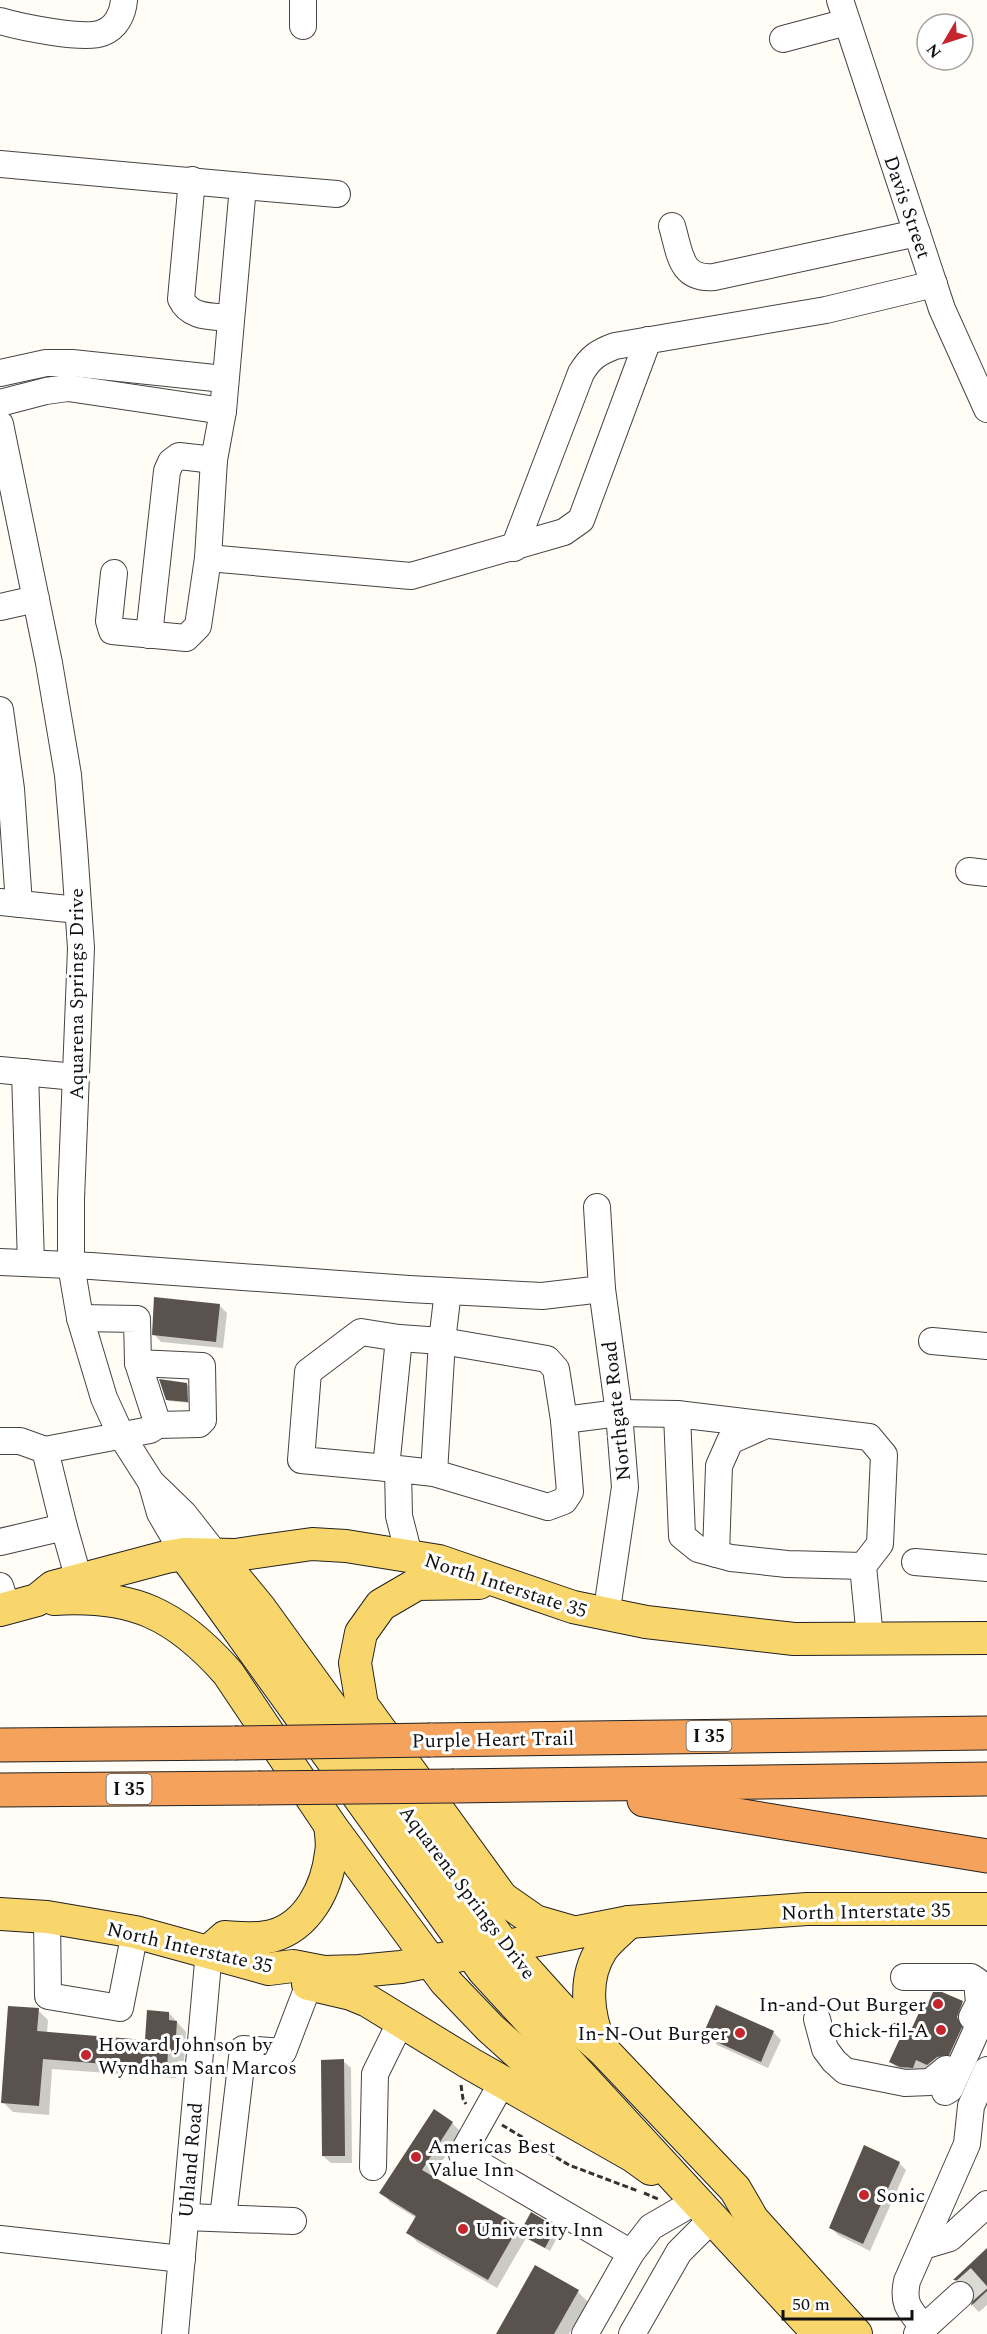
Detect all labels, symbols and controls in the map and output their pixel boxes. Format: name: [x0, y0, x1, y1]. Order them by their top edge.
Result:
north arrow: [915, 12, 975, 72]
text: N: [921, 38, 948, 63]
street label: Davis Street: [875, 152, 939, 263]
street label: Aquarena Springs Drive: [62, 888, 92, 1100]
street label: Northgate Road: [595, 1339, 639, 1482]
street label: North Interstate 35: [420, 1545, 591, 1626]
road number: I 35: [686, 1721, 732, 1751]
street label: Purple Heart Trail: [411, 1724, 575, 1756]
road number: I 35: [106, 1774, 152, 1804]
street label: Aquarena Springs Drive: [392, 1799, 543, 1986]
street label: North Interstate 35: [781, 1896, 951, 1928]
street label: North Interstate 35: [104, 1914, 276, 1982]
place label: In-and-Out Burger: [759, 1990, 926, 2020]
marker: In-and-Out Burger: [931, 1997, 945, 2011]
place label: Chick-fil-A: [828, 2016, 929, 2046]
place label: In-N-Out Burger: [577, 2019, 728, 2049]
marker: Chick-fil-A: [934, 2023, 948, 2037]
marker: In-N-Out Burger: [733, 2026, 747, 2040]
place label: Howard Johnson by Wyndham San Marcos: [98, 2030, 297, 2083]
marker: Howard Johnson by Wyndham San Marcos: [79, 2048, 93, 2062]
street label: Uhland Road: [171, 2101, 211, 2219]
place label: Americas Best Value Inn: [428, 2132, 556, 2185]
marker: Americas Best Value Inn: [409, 2150, 423, 2164]
place label: Sonic: [876, 2181, 925, 2211]
marker: Sonic: [857, 2188, 871, 2202]
place label: University Inn: [475, 2215, 603, 2245]
marker: University Inn: [456, 2222, 470, 2236]
scale bar: [783, 2283, 912, 2321]
text: 50 m: [792, 2291, 830, 2318]

